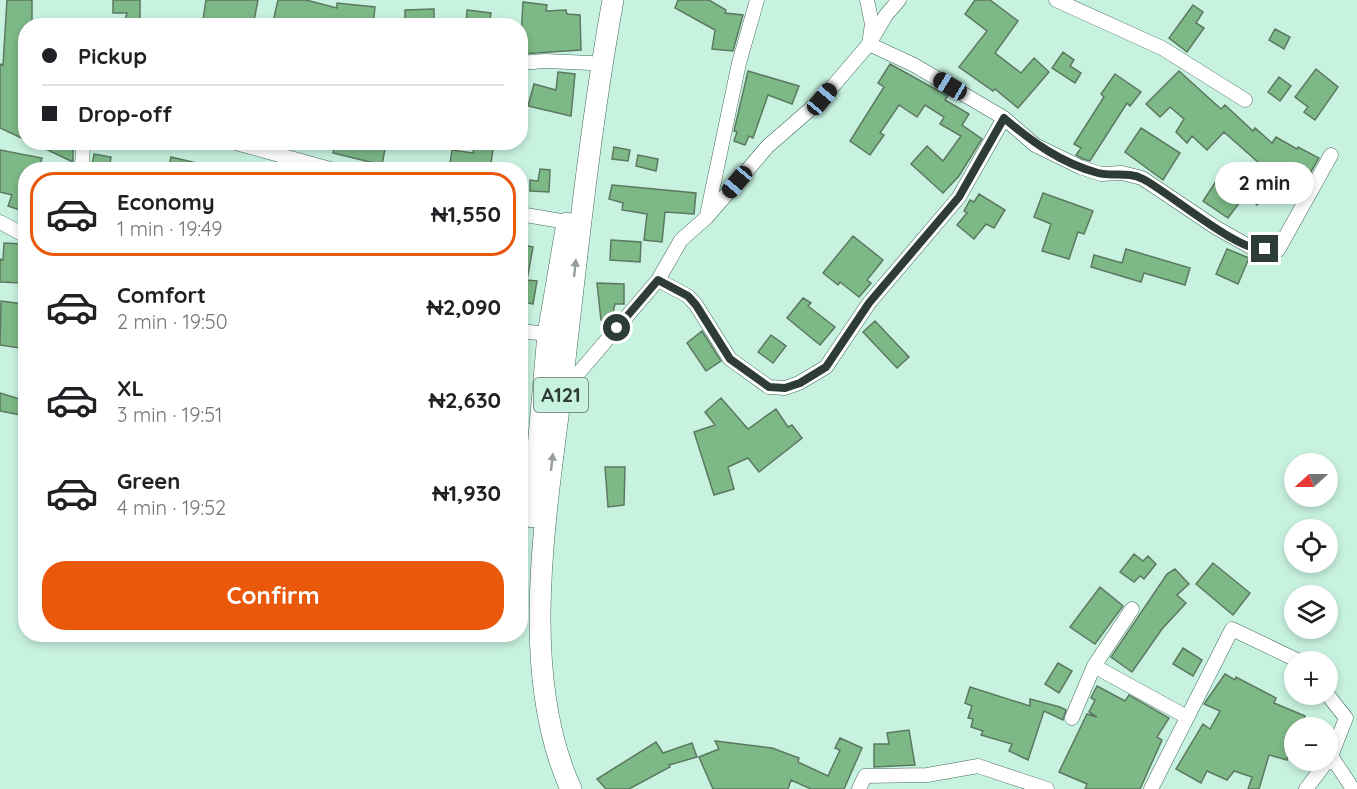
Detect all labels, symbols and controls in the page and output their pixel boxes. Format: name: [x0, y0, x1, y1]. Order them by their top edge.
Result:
text: Pickup: [78, 42, 147, 70]
car: [930, 69, 970, 103]
car: [804, 79, 840, 119]
text: Drop-off: [78, 100, 172, 128]
car: [719, 162, 755, 202]
callout: 2 min: [1216, 162, 1314, 204]
text: 2 min: [1238, 170, 1291, 195]
icon: car: [45, 187, 99, 241]
text: Economy: [117, 188, 215, 216]
text: ₦1,550: [431, 200, 501, 228]
text: 1 min · 19:49: [117, 216, 222, 241]
route end: [1251, 235, 1278, 262]
one-way arrow: [570, 259, 580, 278]
icon: car: [45, 280, 99, 334]
text: Comfort: [117, 281, 206, 309]
text: ₦2,090: [427, 293, 501, 321]
text: 2 min · 19:50: [117, 309, 228, 334]
route start: [603, 314, 630, 341]
icon: car: [45, 373, 99, 427]
text: XL: [117, 374, 144, 402]
road number: A121: [534, 378, 588, 412]
text: ₦2,630: [429, 386, 501, 414]
text: 3 min · 19:51: [117, 402, 222, 427]
one-way arrow: [547, 452, 557, 471]
north arrow: [1284, 453, 1338, 507]
map controls: [1284, 453, 1338, 771]
icon: car: [45, 466, 99, 520]
text: Green: [117, 467, 180, 495]
text: ₦1,930: [432, 479, 501, 507]
text: 4 min · 19:52: [117, 495, 226, 520]
button: locate: [1284, 519, 1338, 573]
button: Confirm: [42, 561, 504, 630]
button: layers: [1284, 585, 1338, 639]
button: +: [1284, 651, 1338, 705]
button: −: [1284, 717, 1338, 771]

